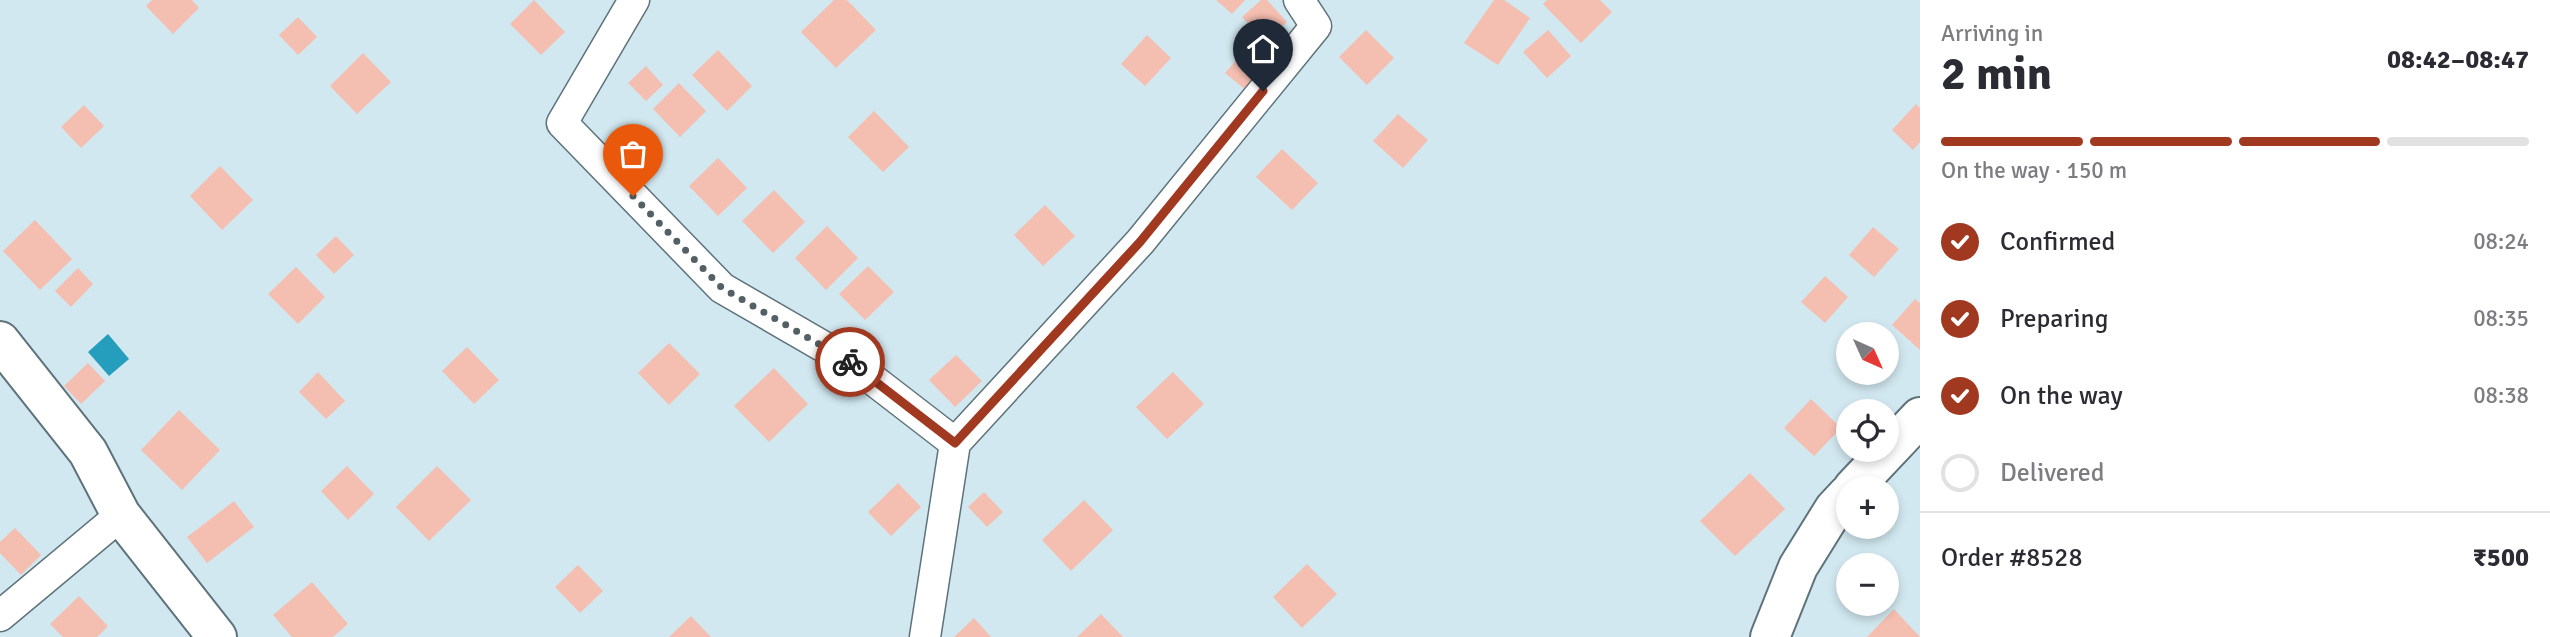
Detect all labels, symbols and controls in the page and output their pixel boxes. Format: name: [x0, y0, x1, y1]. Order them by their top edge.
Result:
pin: [1233, 19, 1293, 91]
text: Arriving in: [1941, 19, 2043, 48]
icon: home: [1244, 30, 1282, 68]
text: 08:42–08:47: [2387, 44, 2529, 76]
text: 2 min: [1941, 46, 2052, 102]
pin: [603, 124, 663, 196]
icon: bag: [614, 135, 652, 173]
text: On the way · 150 m: [1941, 156, 2127, 185]
icon: check: [1941, 223, 1979, 261]
text: Confirmed: [2000, 226, 2115, 258]
text: 08:24: [2473, 227, 2529, 256]
icon: check: [1941, 300, 1979, 338]
text: Preparing: [2000, 303, 2108, 335]
text: 08:35: [2473, 304, 2529, 333]
north arrow: [1836, 322, 1899, 385]
map controls: [1836, 322, 1899, 616]
courier: [815, 327, 885, 397]
icon: bike: [831, 343, 869, 381]
icon: check: [1941, 377, 1979, 415]
text: On the way: [2000, 380, 2123, 412]
text: 08:38: [2473, 381, 2529, 410]
button: locate: [1836, 399, 1899, 462]
text: Delivered: [2000, 457, 2105, 489]
button: +: [1836, 476, 1899, 539]
text: Order #8528: [1941, 542, 2082, 574]
text: ₹500: [2473, 542, 2529, 574]
button: −: [1836, 553, 1899, 616]

